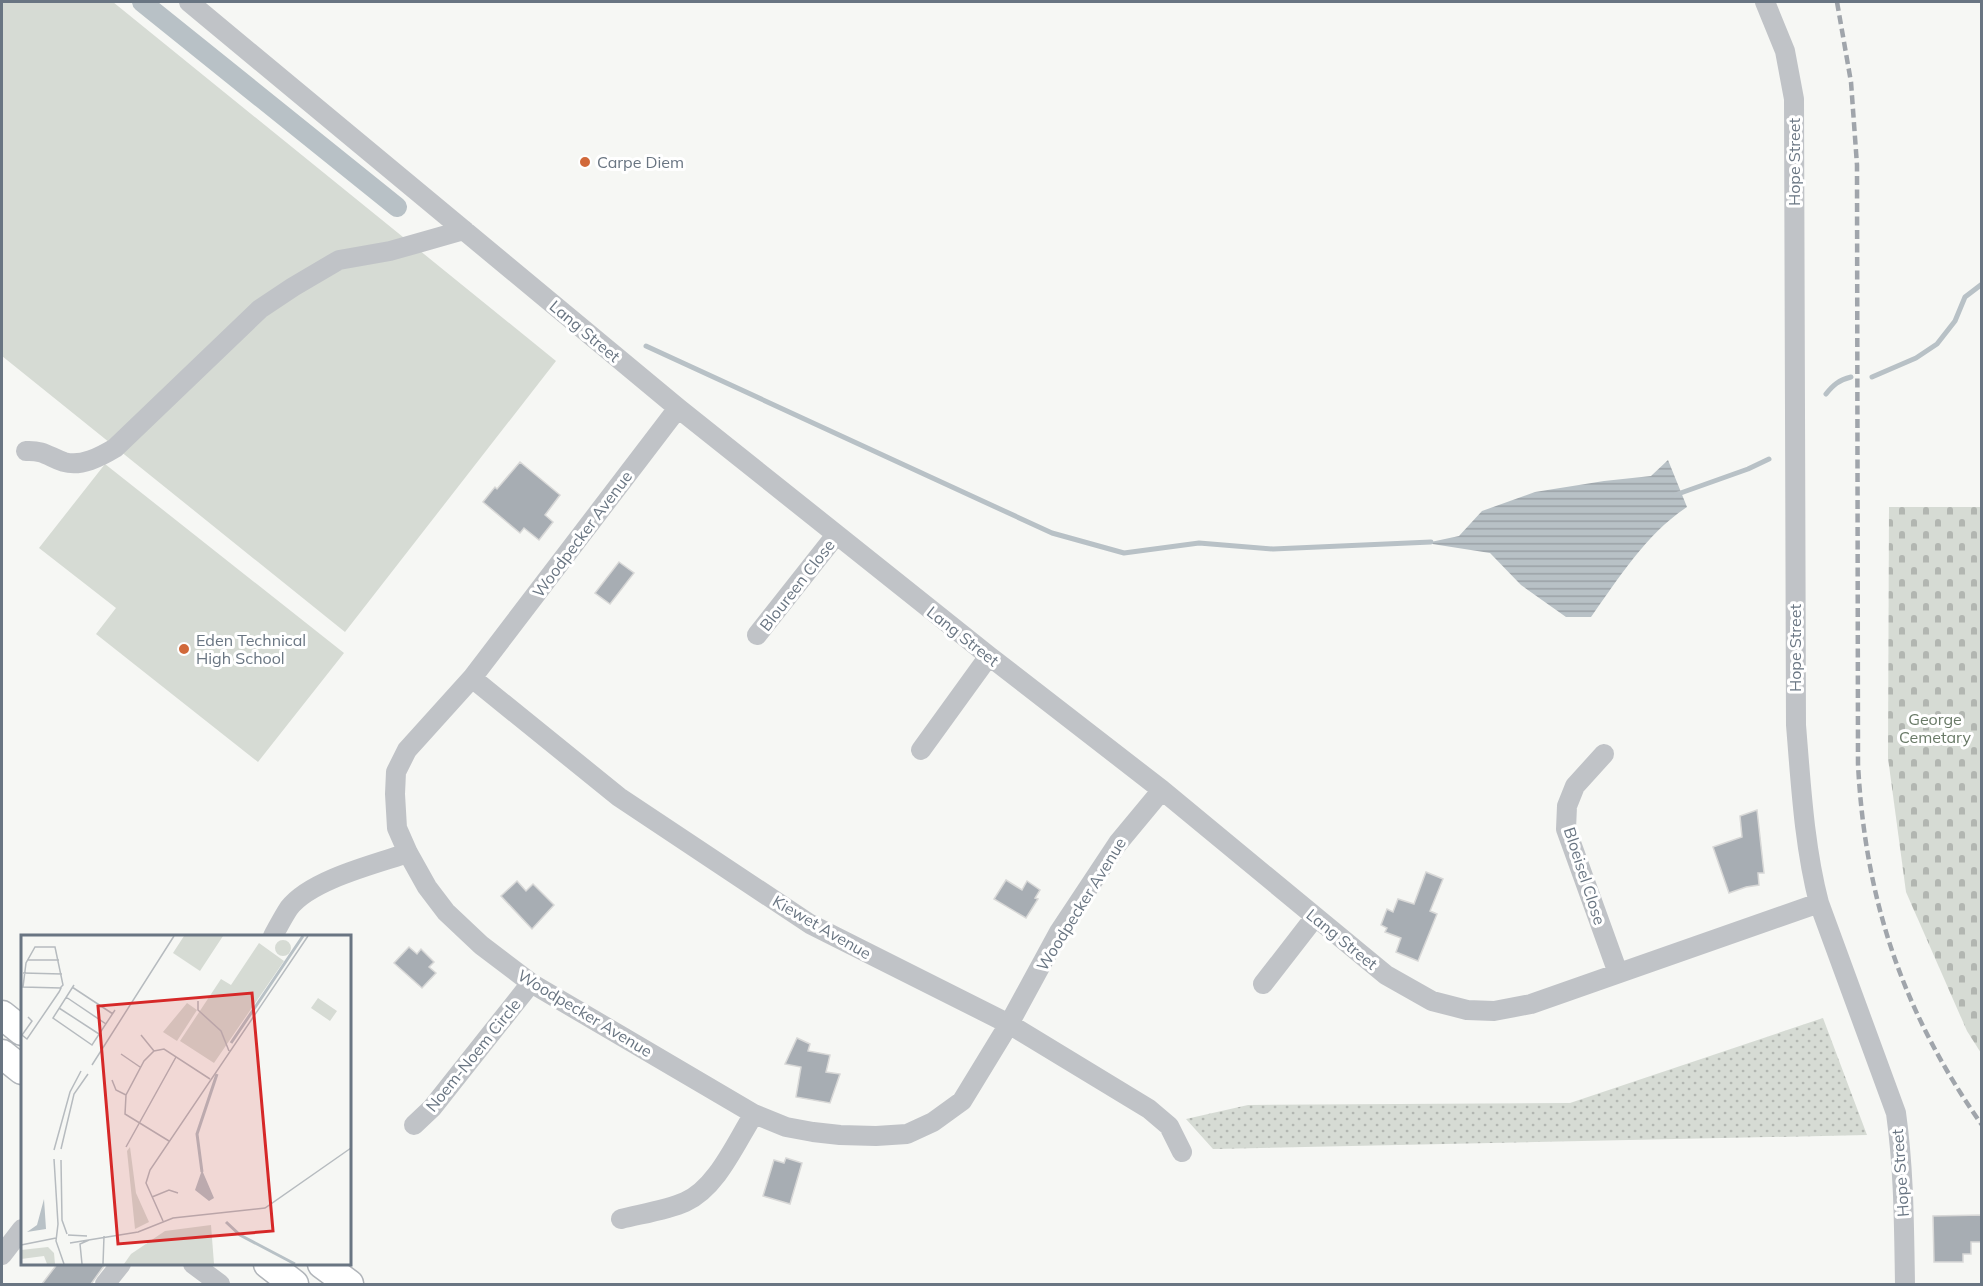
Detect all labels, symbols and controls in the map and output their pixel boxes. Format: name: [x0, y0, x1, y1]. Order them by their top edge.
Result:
street label: Hope Street: [1784, 118, 1804, 206]
place label: Carpe Diem: [597, 152, 684, 172]
marker: Carpe Diem: [578, 155, 592, 169]
street label: Lang Street: [546, 296, 625, 366]
street label: Woodpecker Avenue: [528, 467, 636, 601]
street label: Bloureen Close: [755, 535, 839, 635]
street label: Lang Street: [923, 602, 1003, 671]
street label: Hope Street: [1785, 604, 1805, 692]
place label: Eden Technical High School: [196, 630, 306, 668]
marker: Eden Technical High School: [177, 642, 191, 656]
park label: George Cemetary: [1899, 709, 1971, 747]
street label: Bloeisel Close: [1560, 825, 1610, 927]
street label: Woodpecker Avenue: [1032, 834, 1130, 974]
street label: Kiewet Avenue: [769, 891, 875, 963]
street label: Lang Street: [1302, 904, 1382, 974]
inset map: [21, 935, 351, 1265]
street label: Woodpecker Avenue: [514, 965, 656, 1061]
street label: Noem-Noem Circle: [421, 994, 525, 1116]
street label: Hope Street: [1887, 1128, 1913, 1218]

